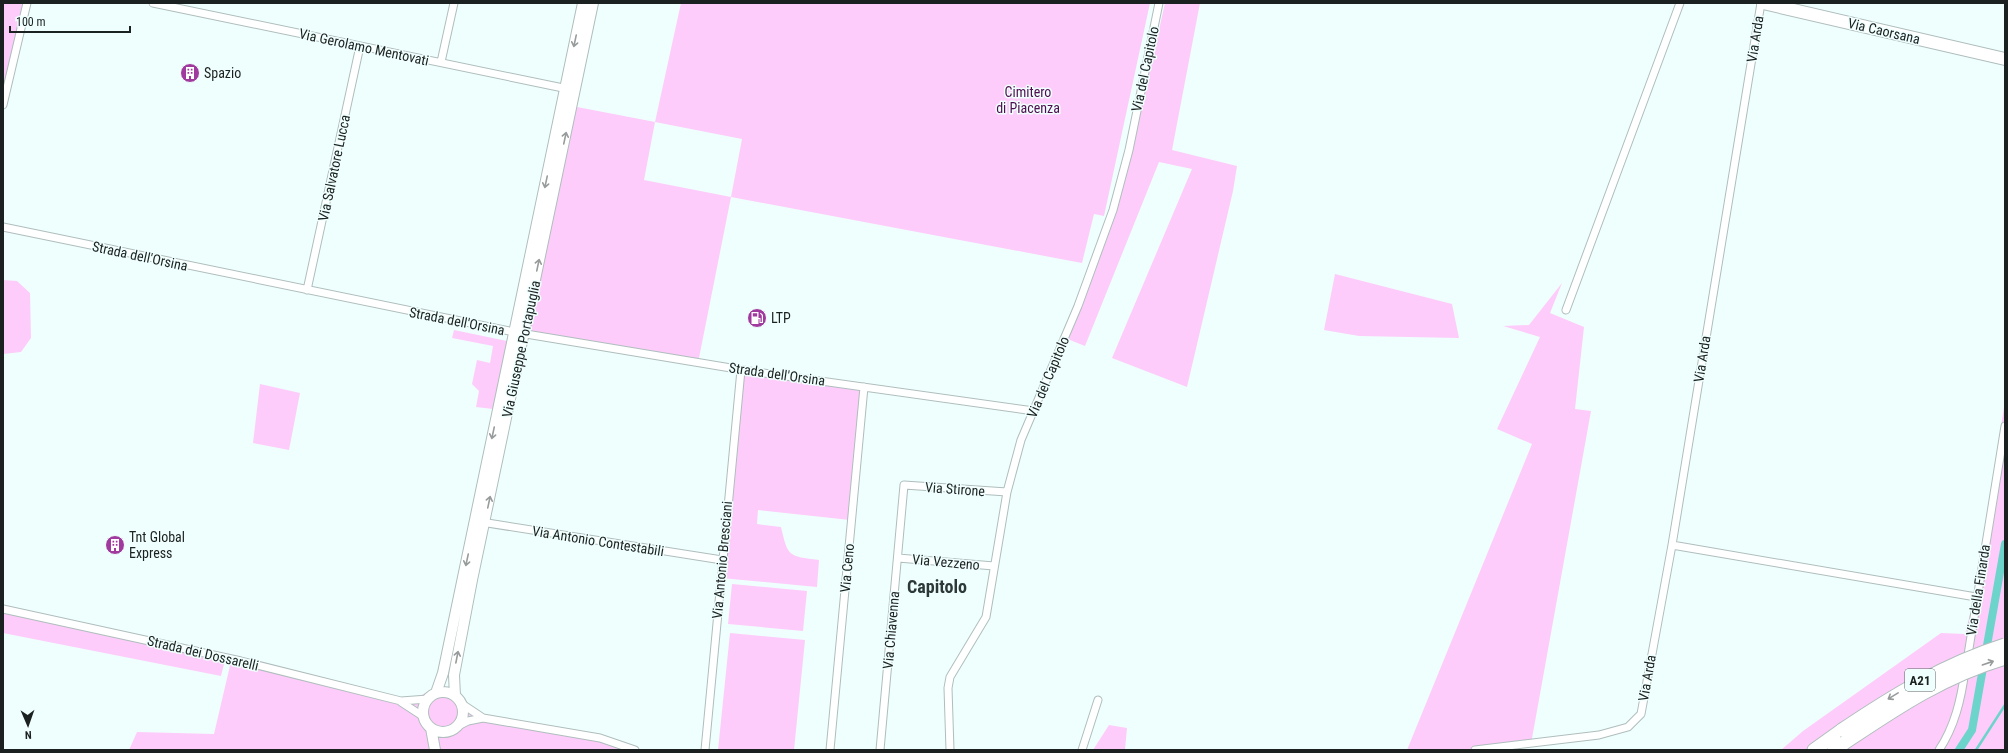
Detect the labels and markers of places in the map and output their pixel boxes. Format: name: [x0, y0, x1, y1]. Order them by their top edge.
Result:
building icon: Spazio: [179, 62, 201, 84]
place label: Spazio: [204, 65, 241, 81]
fuel station icon: LTP: [746, 307, 768, 329]
place label: LTP: [771, 310, 791, 326]
place label: Tnt Global Express: [129, 529, 185, 561]
building icon: Tnt Global Express: [104, 534, 126, 556]

